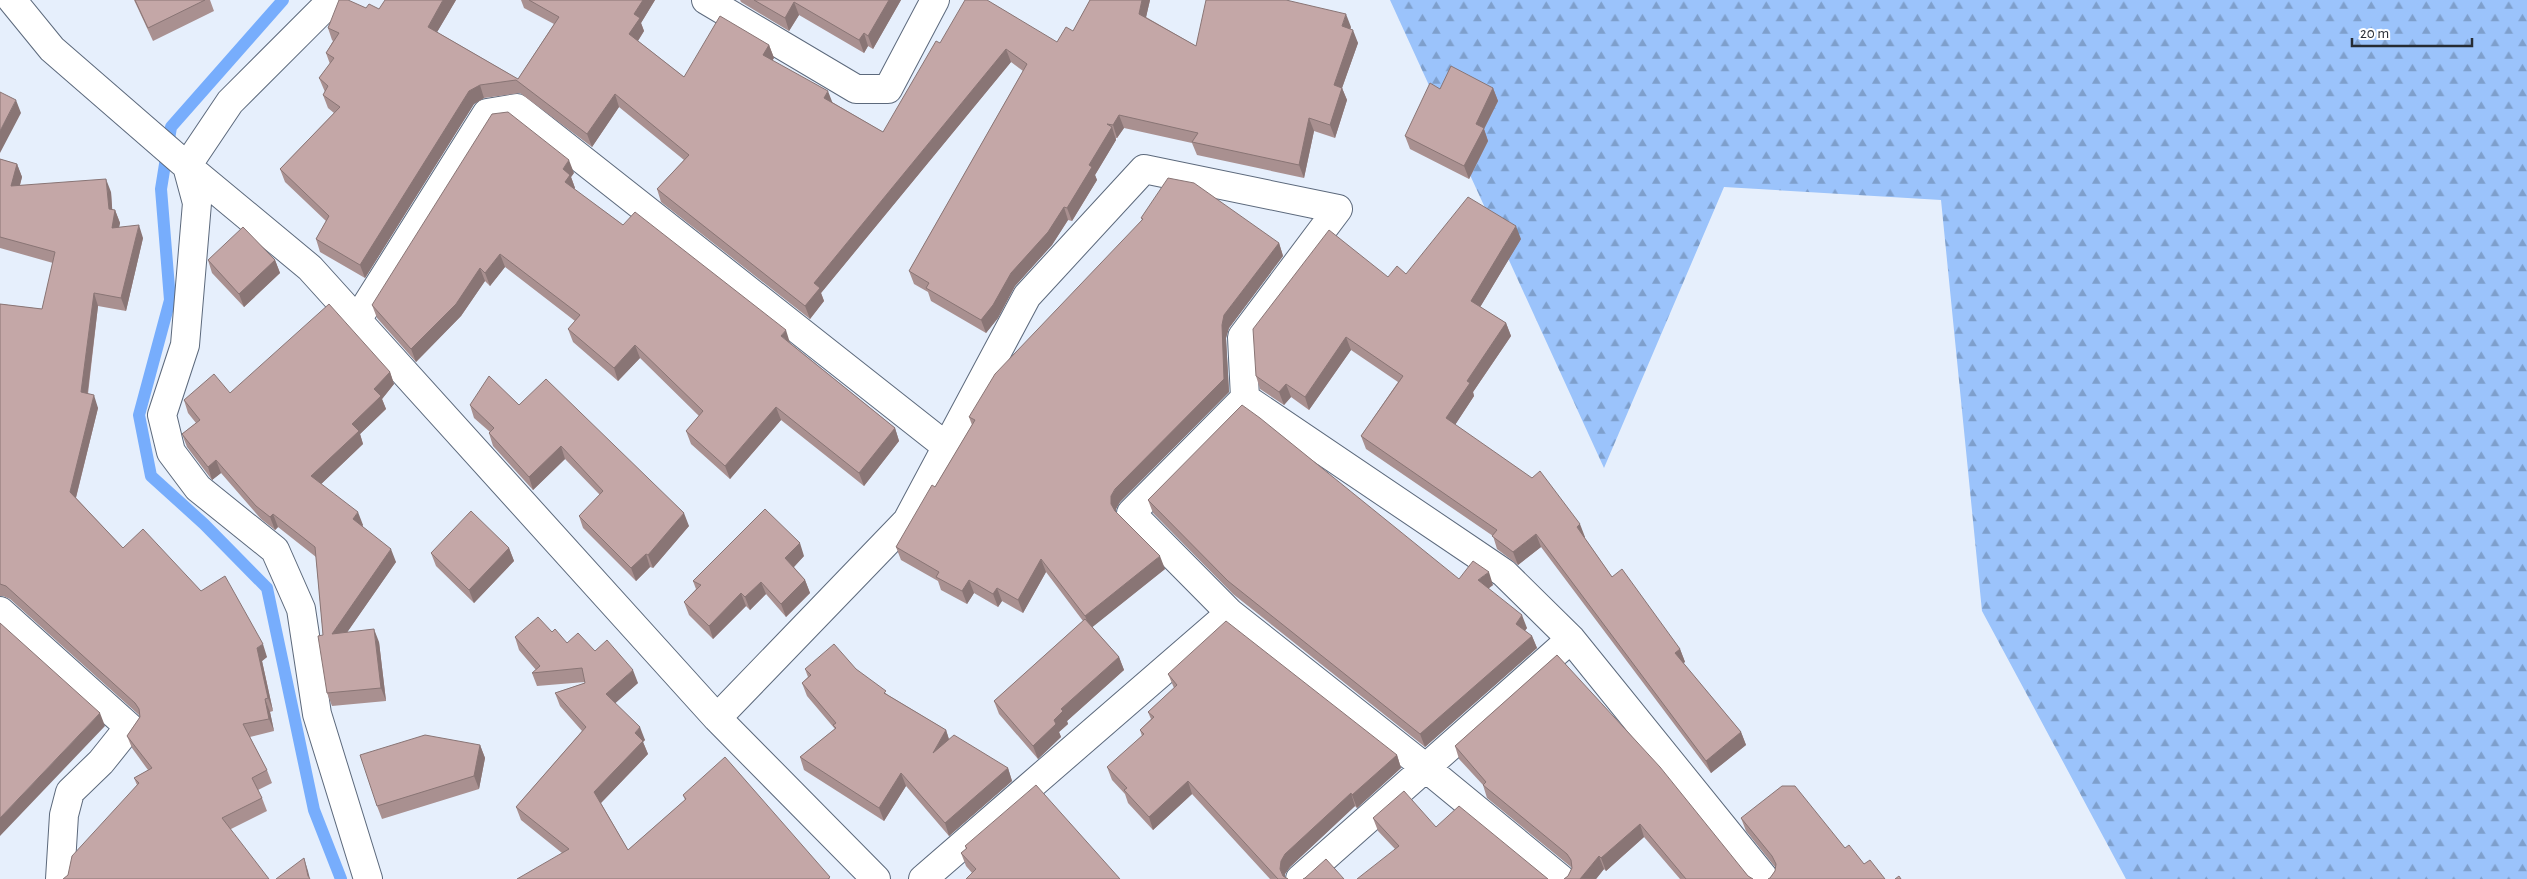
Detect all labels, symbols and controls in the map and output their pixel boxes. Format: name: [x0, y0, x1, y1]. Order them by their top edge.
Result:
scale bar: [2352, 15, 2472, 47]
text: 20 m: [2360, 26, 2389, 41]

